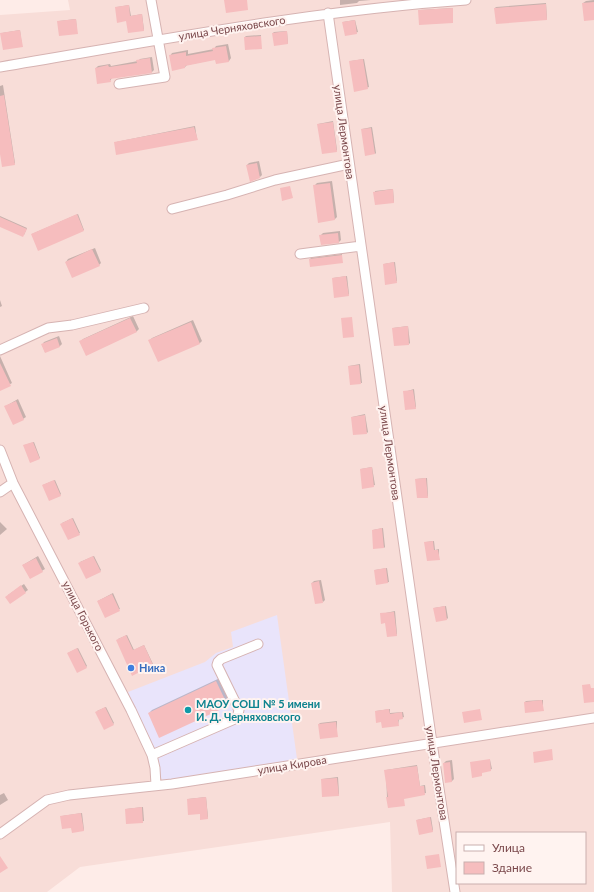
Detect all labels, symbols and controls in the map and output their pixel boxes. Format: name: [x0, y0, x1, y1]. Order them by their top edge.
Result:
street label: улица Черняховского: [178, 13, 286, 42]
street label: улица Лермонтова: [331, 84, 358, 180]
street label: улица Лермонтова: [377, 405, 404, 501]
street label: улица Горького: [60, 579, 107, 653]
place label: Ника: [139, 661, 165, 674]
marker: Ника: [126, 663, 136, 673]
place label: МАОУ СОШ № 5 имени И. Д. Черняховского: [196, 697, 320, 723]
marker: МАОУ СОШ № 5 имени И. Д. Черняховского: [183, 705, 193, 715]
street label: улица Лермонтова: [424, 725, 451, 821]
street label: улица Кирова: [256, 753, 327, 776]
legend: [456, 832, 586, 884]
text: Улица: [492, 840, 525, 855]
text: Здание: [492, 860, 532, 875]

